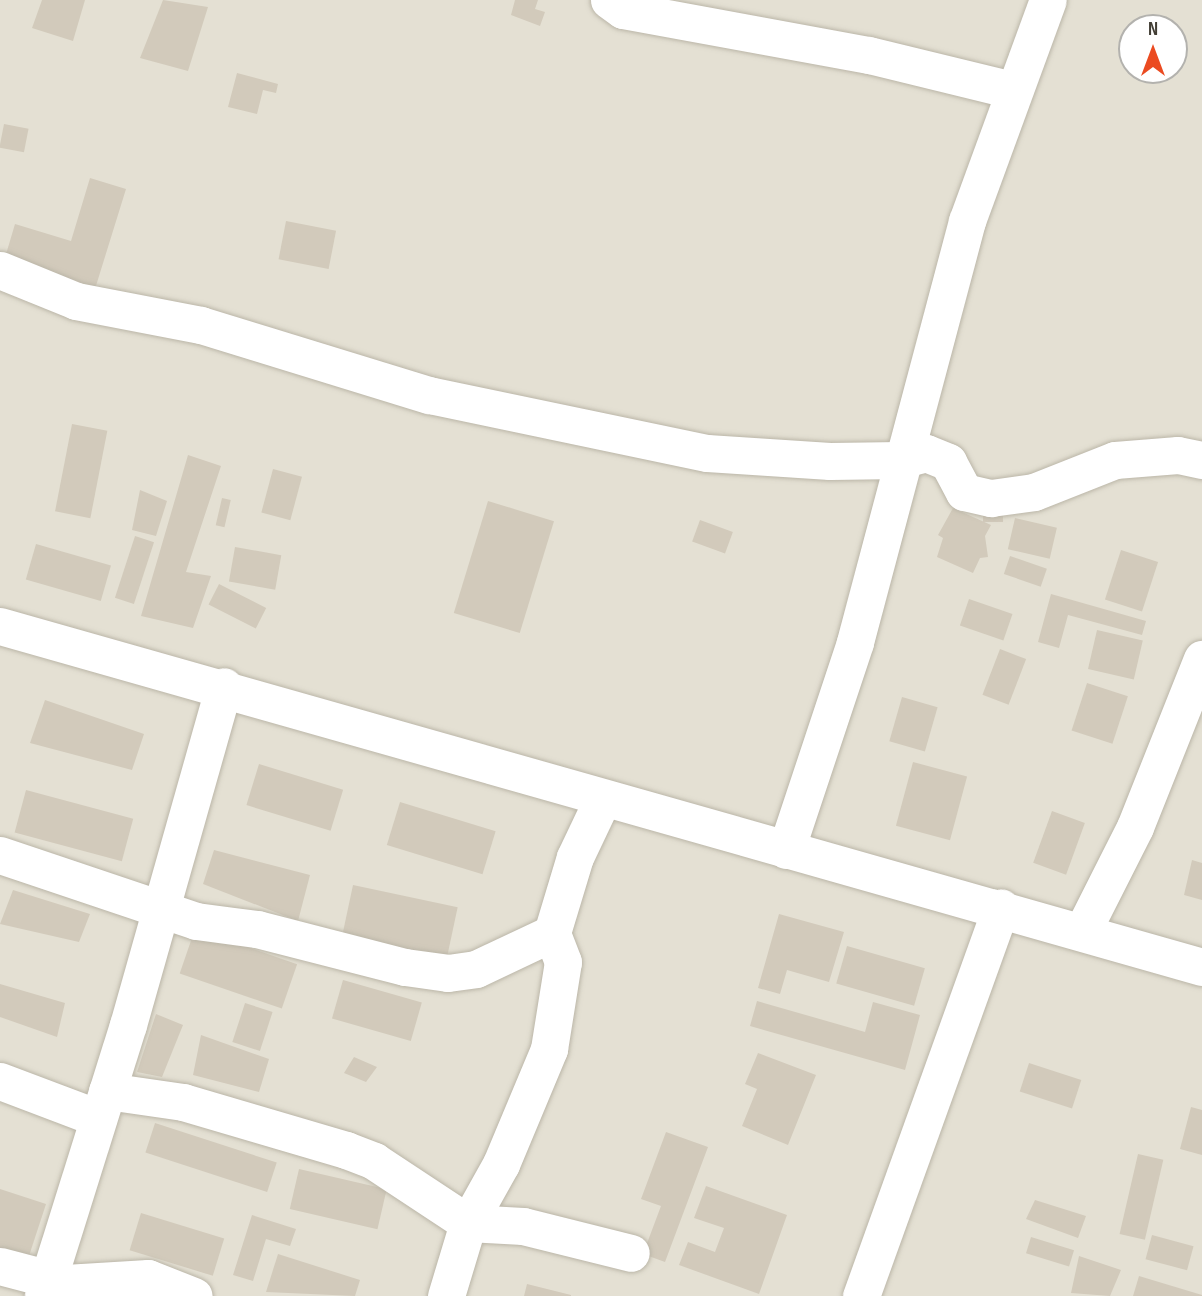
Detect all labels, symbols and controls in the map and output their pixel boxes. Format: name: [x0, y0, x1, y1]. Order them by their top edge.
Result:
north arrow: [1118, 14, 1188, 84]
text: N: [1148, 18, 1158, 41]

